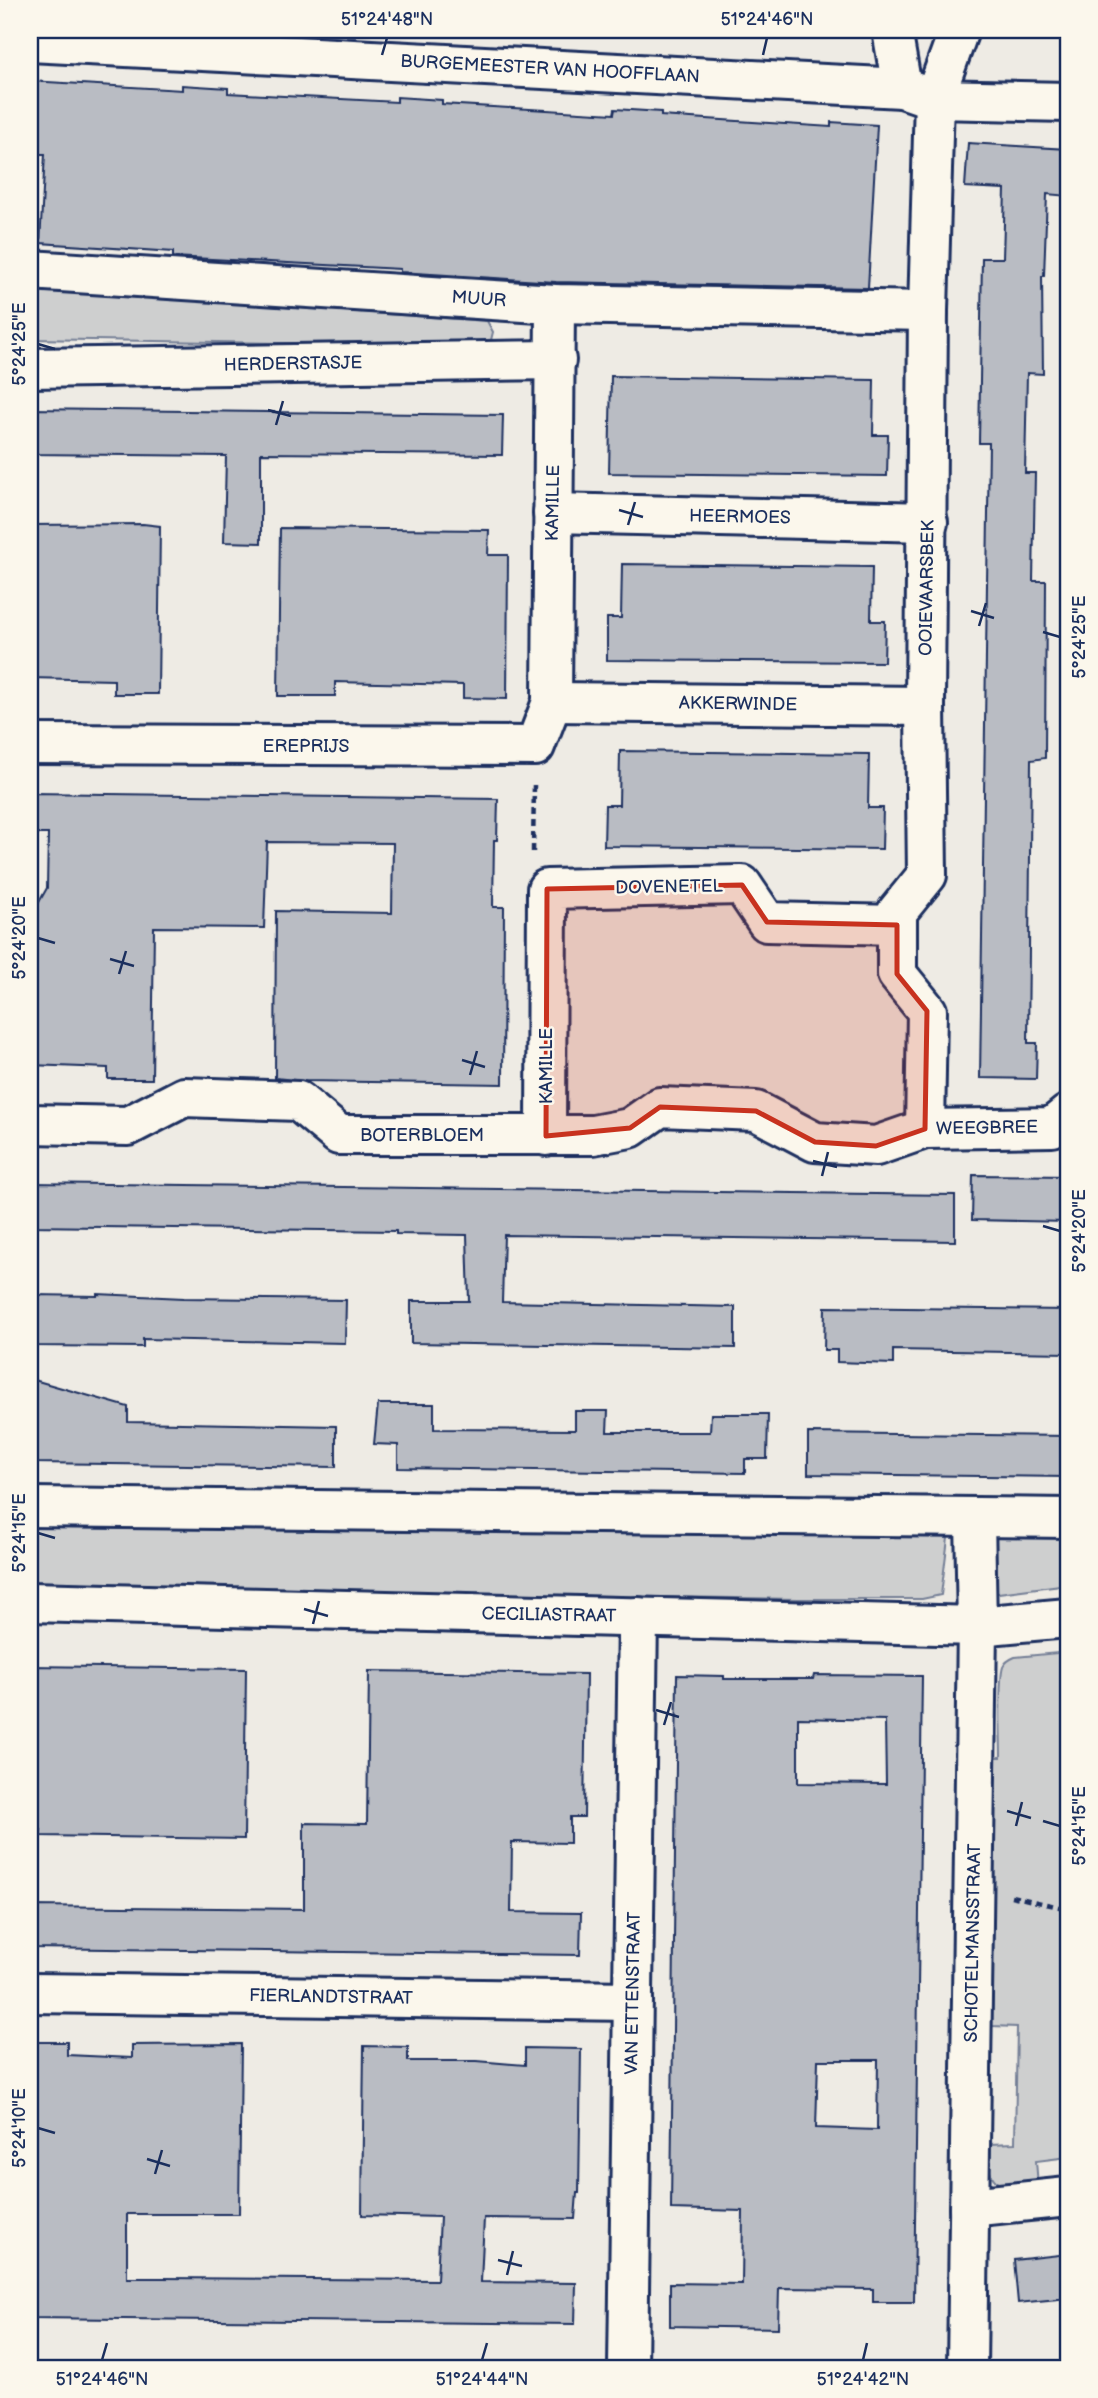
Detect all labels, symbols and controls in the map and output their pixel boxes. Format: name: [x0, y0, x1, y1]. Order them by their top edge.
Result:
text: 51°24'48"N: [341, 9, 433, 30]
text: 51°24'46"N: [720, 9, 814, 30]
street label: BURGEMEESTER VAN HOOFFLAAN: [400, 51, 700, 87]
street label: MUUR: [451, 287, 507, 311]
text: 5°24'25"E: [9, 302, 30, 386]
street label: HERDERSTASJE: [224, 352, 363, 376]
street label: KAMILLE: [542, 465, 564, 541]
street label: HEERMOES: [689, 506, 791, 528]
street label: OOIEVAARSBEK: [915, 520, 939, 656]
text: 5°24'25"E: [1069, 595, 1090, 679]
street label: AKKERWINDE: [679, 692, 797, 716]
street label: EREPRIJS: [263, 736, 350, 757]
street label: DOVENETEL: [615, 876, 724, 898]
text: 5°24'20"E: [9, 896, 30, 980]
street label: KAMILLE: [536, 1028, 557, 1104]
street label: WEEGBREE: [936, 1117, 1038, 1139]
street label: BOTERBLOEM: [360, 1125, 484, 1146]
text: 5°24'20"E: [1069, 1189, 1090, 1273]
text: 5°24'15"E: [9, 1493, 30, 1573]
street label: CECILIASTRAAT: [481, 1603, 617, 1627]
text: 5°24'15"E: [1069, 1786, 1090, 1866]
street label: SCHOTELMANSSTRAAT: [961, 1843, 985, 2043]
street label: VAN ETTENSTRAAT: [621, 1911, 645, 2075]
street label: FIERLANDTSTRAAT: [249, 1985, 413, 2009]
text: 5°24'10"E: [9, 2088, 30, 2168]
text: 51°24'46"N: [55, 2369, 149, 2390]
text: 51°24'44"N: [435, 2369, 529, 2390]
text: 51°24'42"N: [817, 2369, 909, 2390]

